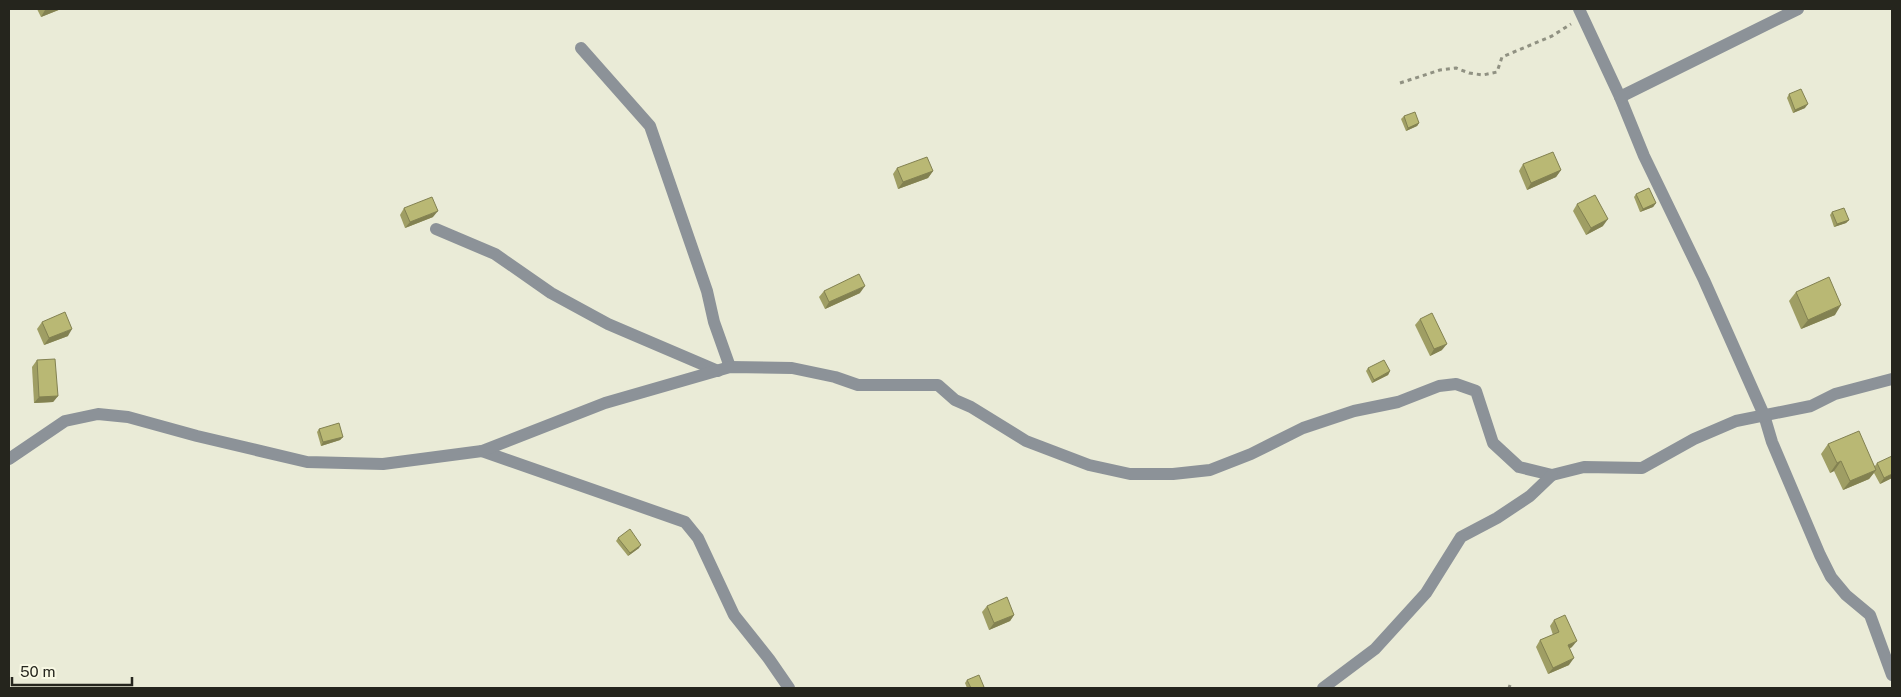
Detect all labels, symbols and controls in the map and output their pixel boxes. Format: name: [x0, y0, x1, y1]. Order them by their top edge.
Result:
scale bar: [12, 654, 132, 686]
text: 50 m: [20, 663, 55, 680]

